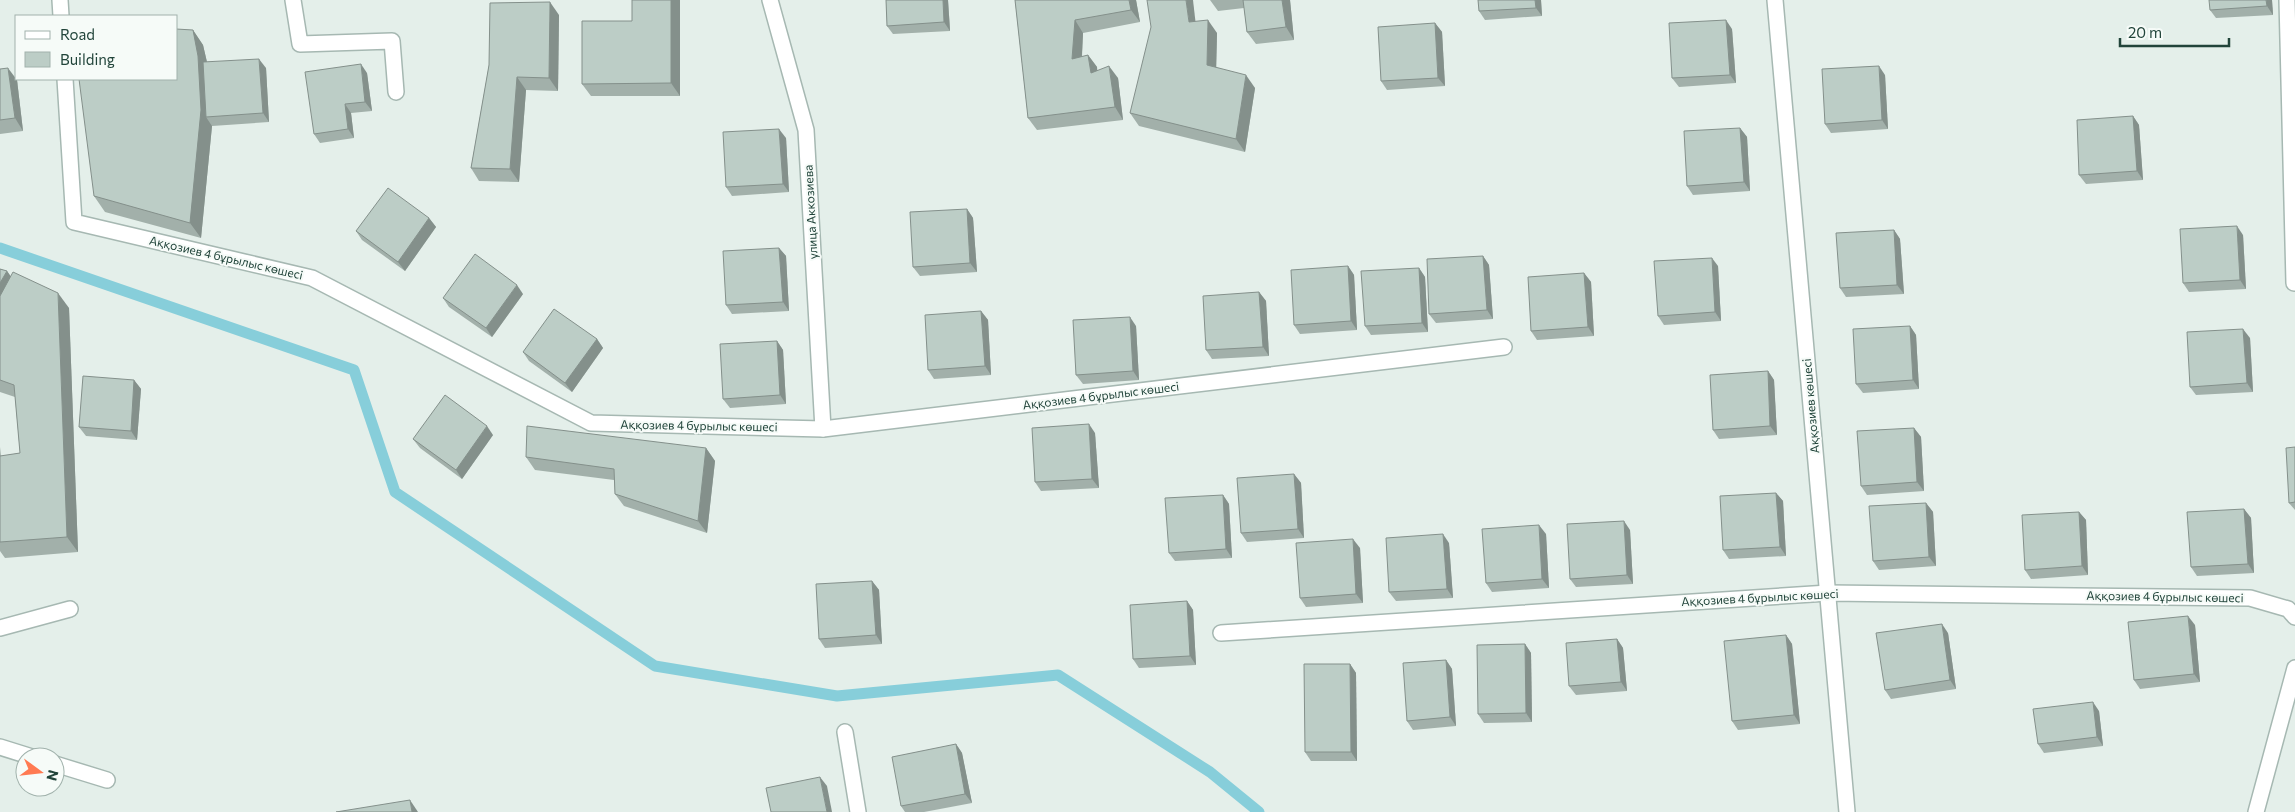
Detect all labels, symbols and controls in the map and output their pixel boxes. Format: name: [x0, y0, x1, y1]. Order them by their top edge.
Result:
legend: [15, 15, 178, 80]
scale bar: [2120, 15, 2229, 47]
text: 20 m: [2128, 23, 2162, 41]
text: Road: [60, 25, 95, 43]
text: Building: [60, 50, 115, 68]
street label: улица Аккозиева: [801, 164, 819, 260]
street label: Аққозиев 4 бұрылыс көшесі: [148, 232, 305, 282]
street label: Аққозиев көшесі: [1799, 358, 1821, 454]
street label: Аққозиев 4 бұрылыс көшесі: [1022, 378, 1180, 412]
street label: Аққозиев 4 бұрылыс көшесі: [620, 417, 778, 433]
street label: Аққозиев 4 бұрылыс көшесі: [1681, 586, 1839, 608]
street label: Аққозиев 4 бұрылыс көшесі: [2086, 588, 2244, 604]
north arrow: [15, 747, 65, 797]
text: N: [43, 768, 63, 783]

